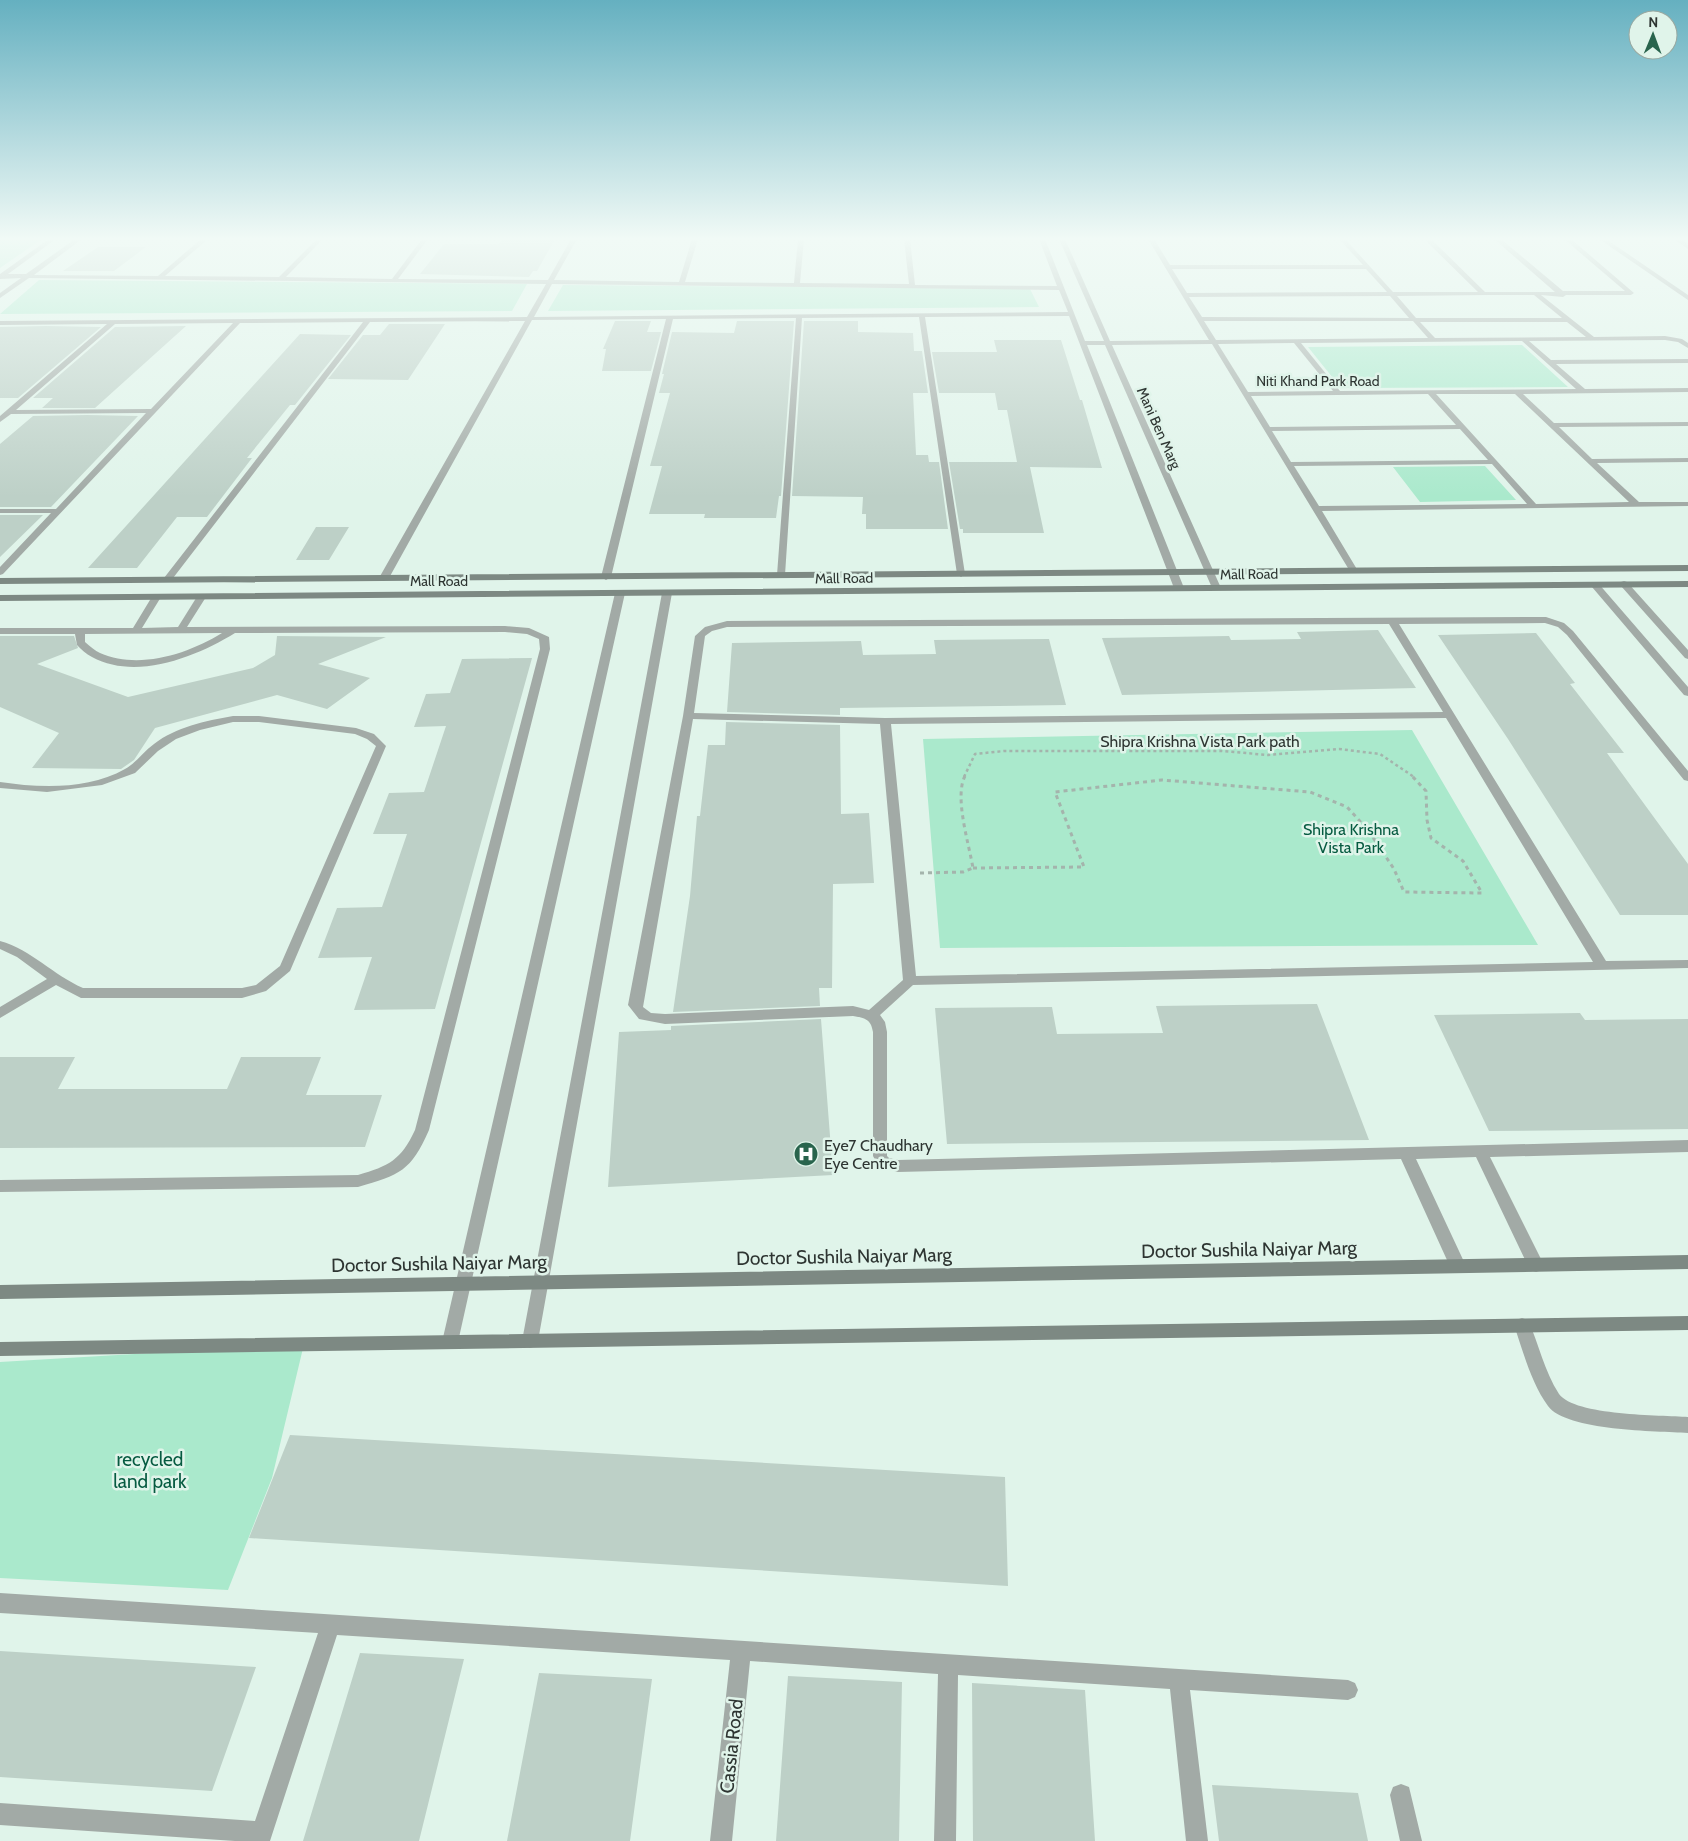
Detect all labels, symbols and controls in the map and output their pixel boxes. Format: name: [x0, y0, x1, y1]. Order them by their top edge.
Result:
north arrow: [1628, 10, 1678, 60]
text: N: [1648, 13, 1658, 31]
street label: Niti Khand Park Road: [1256, 372, 1380, 390]
street label: Mani Ben Marg: [1133, 384, 1185, 473]
street label: Mall Road: [1220, 564, 1278, 584]
street label: Mall Road: [815, 568, 873, 588]
street label: Mall Road: [410, 572, 468, 590]
street label: Shipra Krishna Vista Park path: [1100, 732, 1300, 751]
park label: Shipra Krishna Vista Park: [1303, 820, 1399, 857]
place label: Eye7 Chaudhary Eye Centre: [824, 1136, 933, 1173]
hospital icon: Eye7 Chaudhary Eye Centre: [793, 1141, 819, 1167]
street label: Doctor Sushila Naiyar Marg: [1141, 1236, 1358, 1263]
street label: Doctor Sushila Naiyar Marg: [736, 1243, 953, 1270]
street label: Doctor Sushila Naiyar Marg: [331, 1250, 548, 1277]
park label: recycled land park: [113, 1448, 187, 1493]
street label: Cassia Road: [715, 1698, 748, 1795]

